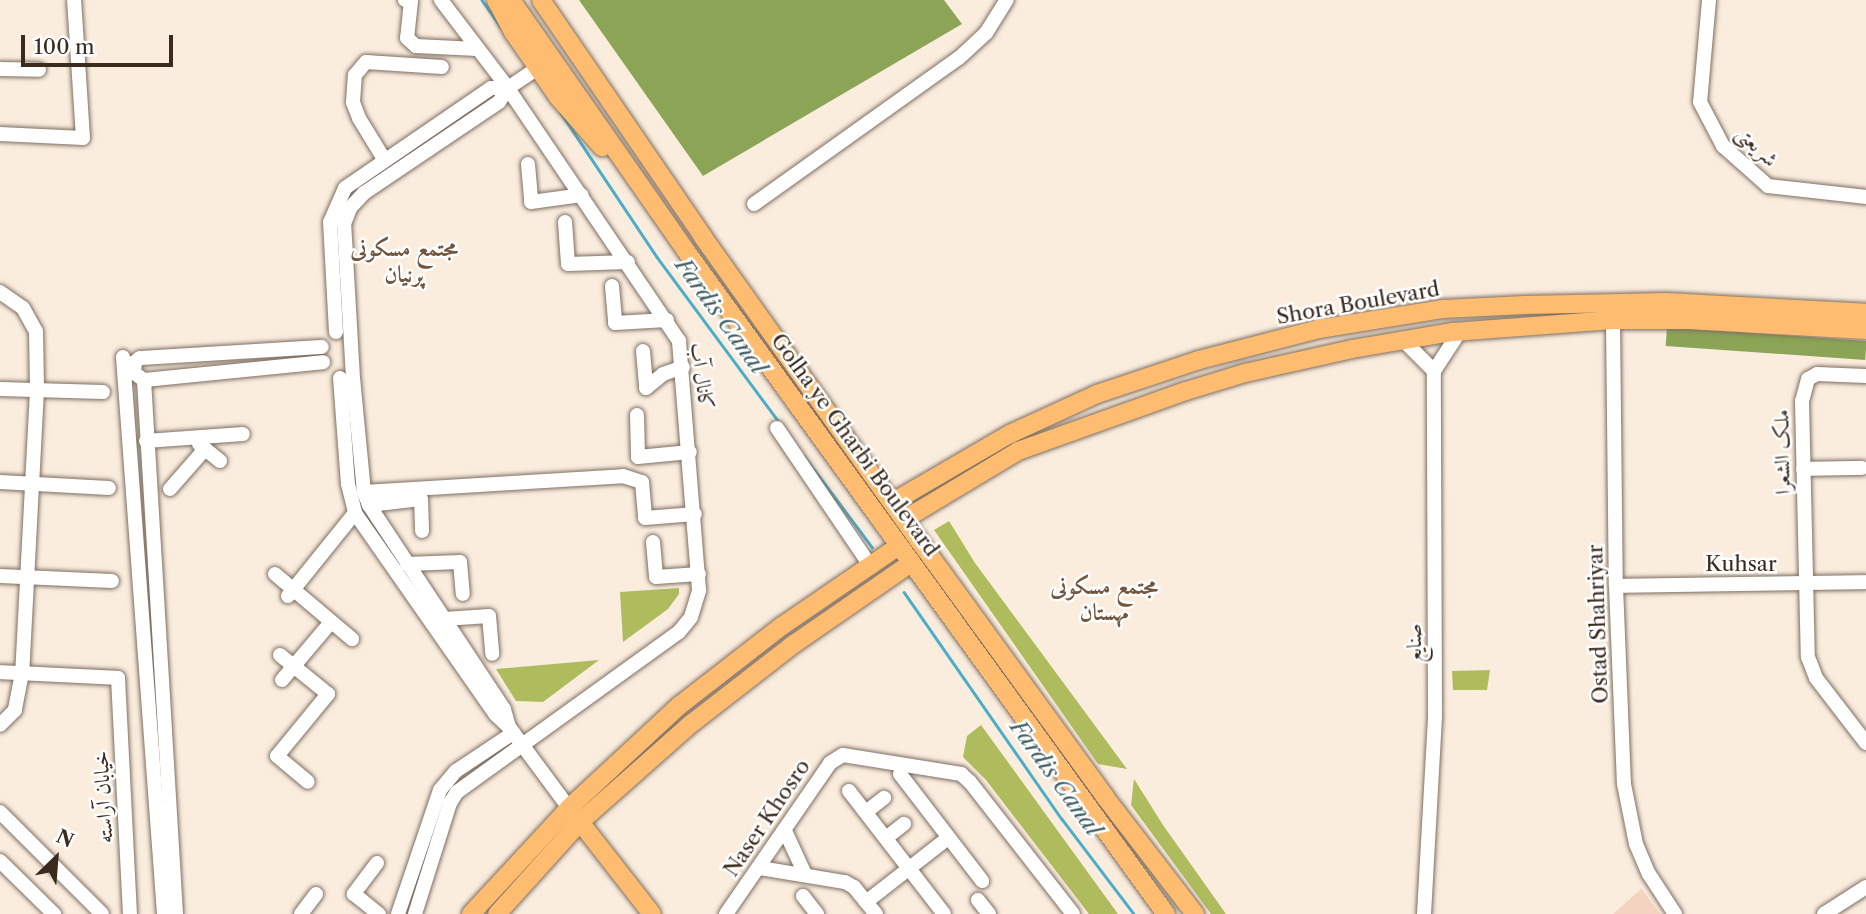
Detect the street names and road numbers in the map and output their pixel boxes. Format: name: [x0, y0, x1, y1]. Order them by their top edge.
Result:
street label: شریعتی: [1731, 120, 1783, 172]
street label: Shora Boulevard: [1274, 276, 1442, 330]
street label: Golha ye Gharbi Boulevard: [765, 328, 945, 562]
street label: کانال آب: [685, 341, 719, 411]
street label: ملک الشعرا: [1769, 409, 1795, 495]
street label: Ostad Shahriyar: [1583, 544, 1613, 704]
street label: Kuhsar: [1705, 551, 1777, 577]
street label: صنایع: [1401, 624, 1427, 662]
street label: خیابان آراسته: [88, 750, 118, 844]
street label: Naser Khosro: [718, 755, 816, 881]

